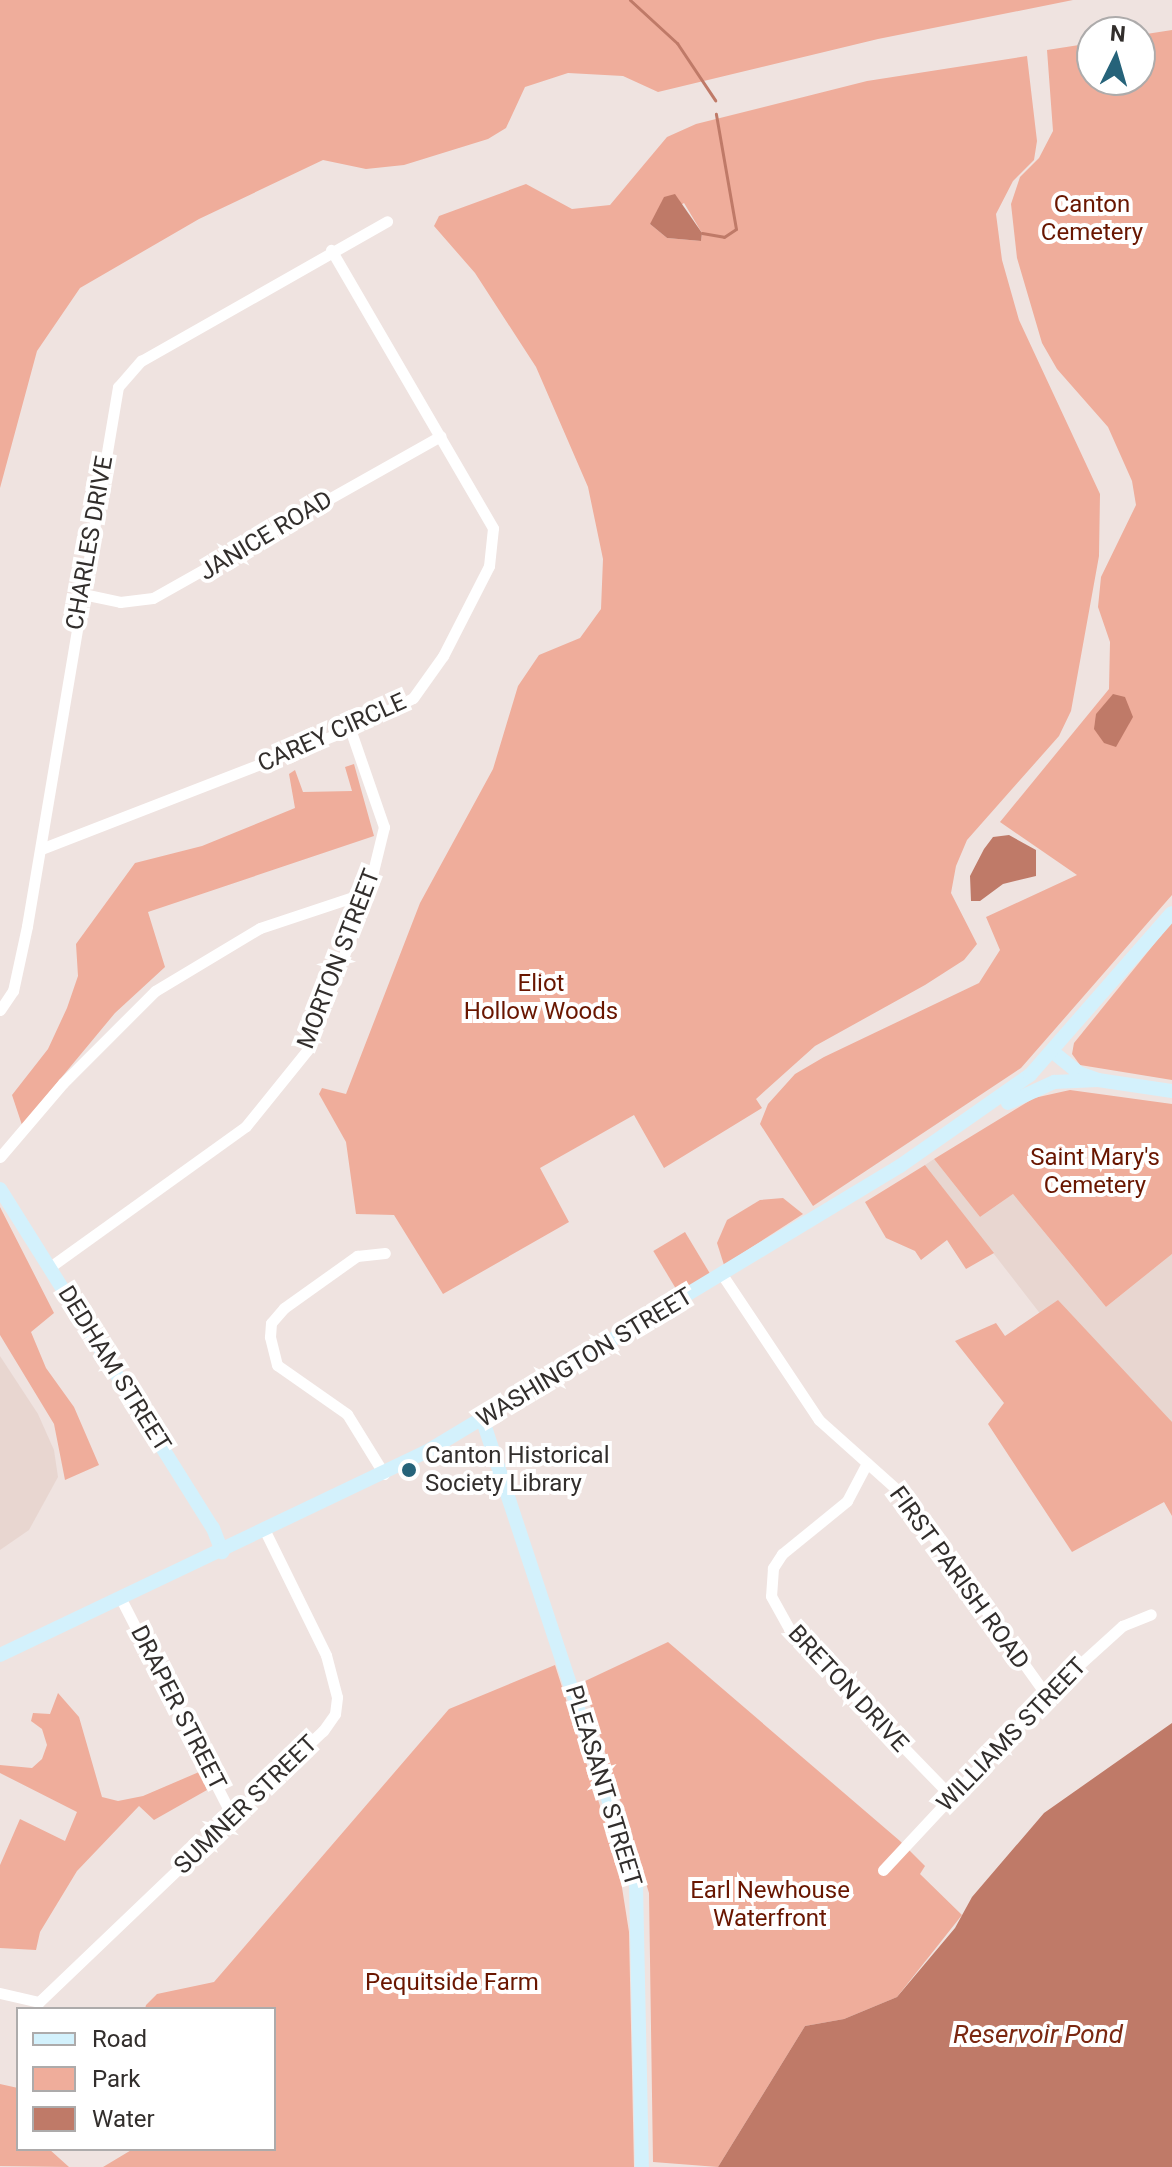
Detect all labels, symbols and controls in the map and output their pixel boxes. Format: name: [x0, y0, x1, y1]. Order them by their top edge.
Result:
north arrow: [1076, 16, 1156, 96]
text: N: [1109, 20, 1127, 47]
park label: Canton Cemetery: [1041, 191, 1143, 247]
street label: CHARLES DRIVE: [61, 454, 119, 632]
street label: JANICE ROAD: [194, 485, 338, 587]
street label: CAREY CIRCLE: [253, 687, 411, 779]
street label: MORTON STREET: [291, 865, 387, 1053]
park label: Eliot Hollow Woods: [464, 970, 618, 1026]
park label: Saint Mary's Cemetery: [1030, 1144, 1160, 1200]
street label: DEDHAM STREET: [51, 1281, 177, 1457]
street label: WASHINGTON STREET: [472, 1282, 698, 1434]
place label: Canton Historical Society Library: [425, 1442, 610, 1498]
marker: Canton Historical Society Library: [400, 1461, 418, 1479]
street label: FIRST PARISH ROAD: [883, 1481, 1035, 1675]
street label: BRETON DRIVE: [782, 1620, 914, 1758]
street label: DRAPER STREET: [124, 1621, 232, 1795]
street label: WILLIAMS STREET: [931, 1652, 1093, 1818]
street label: PLEASANT STREET: [559, 1682, 647, 1890]
street label: SUMNER STREET: [169, 1730, 323, 1880]
park label: Earl Newhouse Waterfront: [690, 1877, 850, 1933]
park label: Pequitside Farm: [365, 1969, 539, 1997]
legend: [16, 2007, 276, 2151]
water label: Reservoir Pond: [953, 2019, 1123, 2051]
text: Road: [92, 2025, 147, 2053]
text: Park: [92, 2065, 140, 2093]
text: Water: [92, 2105, 155, 2133]

